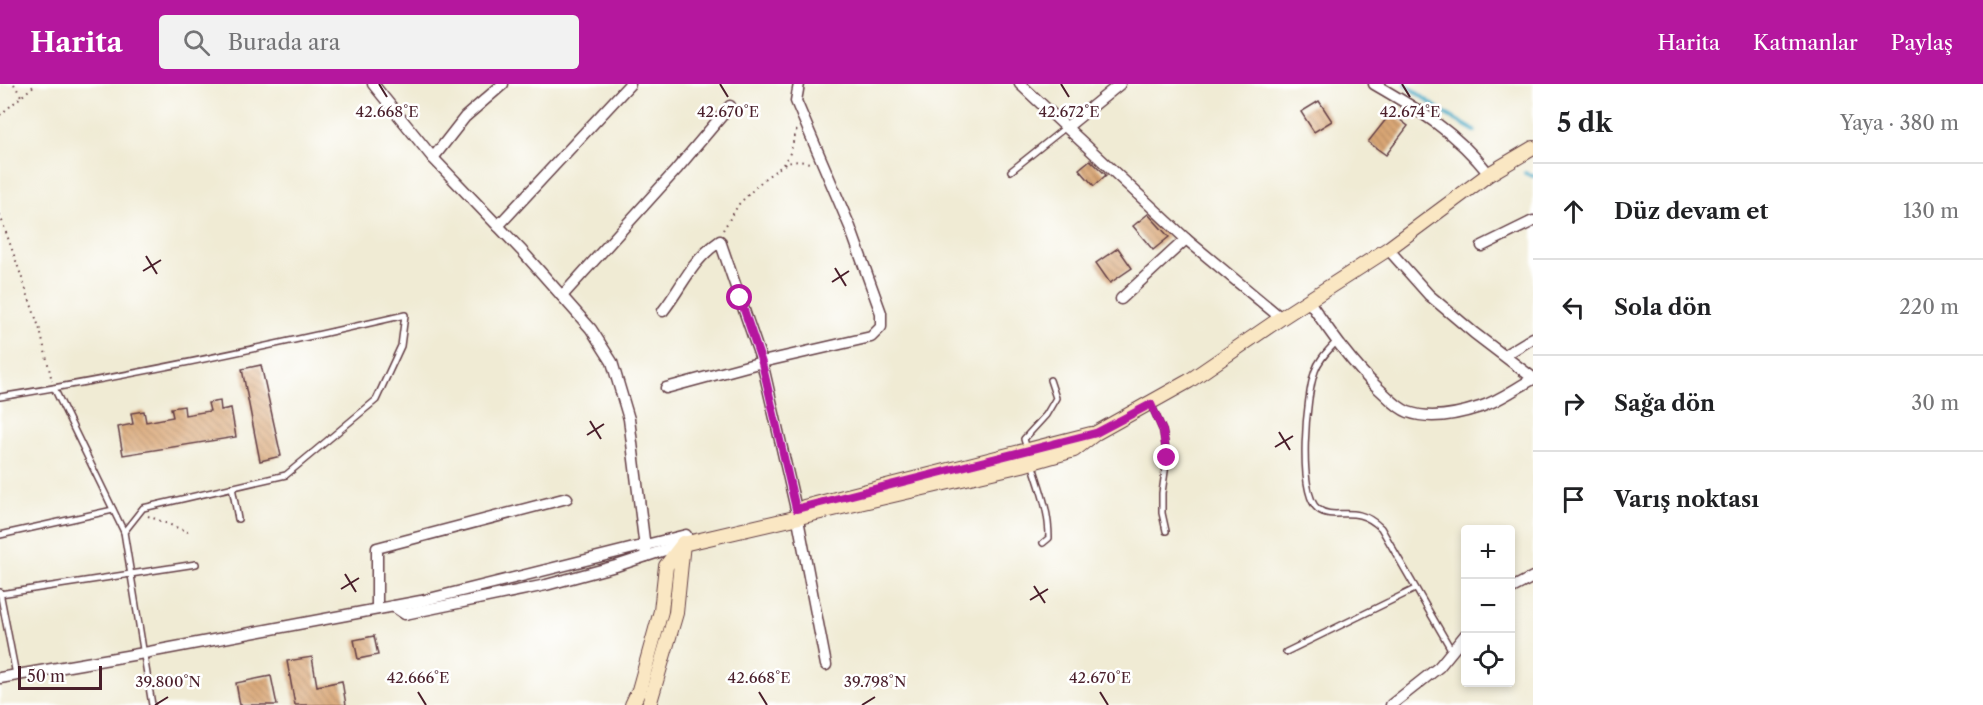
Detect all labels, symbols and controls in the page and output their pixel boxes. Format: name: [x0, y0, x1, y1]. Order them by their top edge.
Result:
search box: [159, 15, 579, 69]
text: Harita: [30, 25, 123, 59]
icon: search: [180, 26, 213, 59]
text: Burada ara: [228, 29, 340, 56]
text: Harita: [1657, 30, 1720, 55]
text: Katmanlar: [1753, 30, 1858, 55]
text: Paylaş: [1891, 30, 1953, 55]
text: 42.668°E: [355, 102, 419, 121]
text: 42.670°E: [697, 102, 759, 121]
text: 42.672°E: [1038, 102, 1100, 121]
text: 42.674°E: [1380, 102, 1440, 121]
text: 5 dk: [1557, 107, 1612, 139]
text: Yaya · 380 m: [1840, 111, 1959, 135]
icon: ahead: [1557, 195, 1590, 228]
text: Düz devam et: [1614, 198, 1768, 225]
text: 130 m: [1903, 199, 1959, 223]
route start: [726, 284, 752, 310]
icon: left: [1557, 291, 1590, 324]
text: Sola dön: [1614, 294, 1712, 321]
text: 220 m: [1899, 295, 1959, 319]
icon: right: [1557, 387, 1590, 420]
text: Sağa dön: [1614, 390, 1715, 417]
text: 30 m: [1911, 391, 1959, 415]
route end: [1153, 444, 1179, 470]
icon: arrive: [1557, 483, 1590, 516]
text: Varış noktası: [1614, 486, 1759, 513]
map controls: [1461, 525, 1515, 687]
button: +: [1461, 525, 1515, 579]
button: −: [1461, 579, 1515, 633]
button: locate: [1461, 633, 1515, 687]
scale bar: [18, 663, 102, 690]
text: 50 m: [27, 666, 65, 686]
text: 42.666°E: [387, 668, 449, 687]
text: 42.668°E: [727, 668, 791, 687]
text: 42.670°E: [1069, 668, 1131, 687]
text: 39.800°N: [135, 672, 201, 691]
text: 39.798°N: [844, 672, 906, 691]

